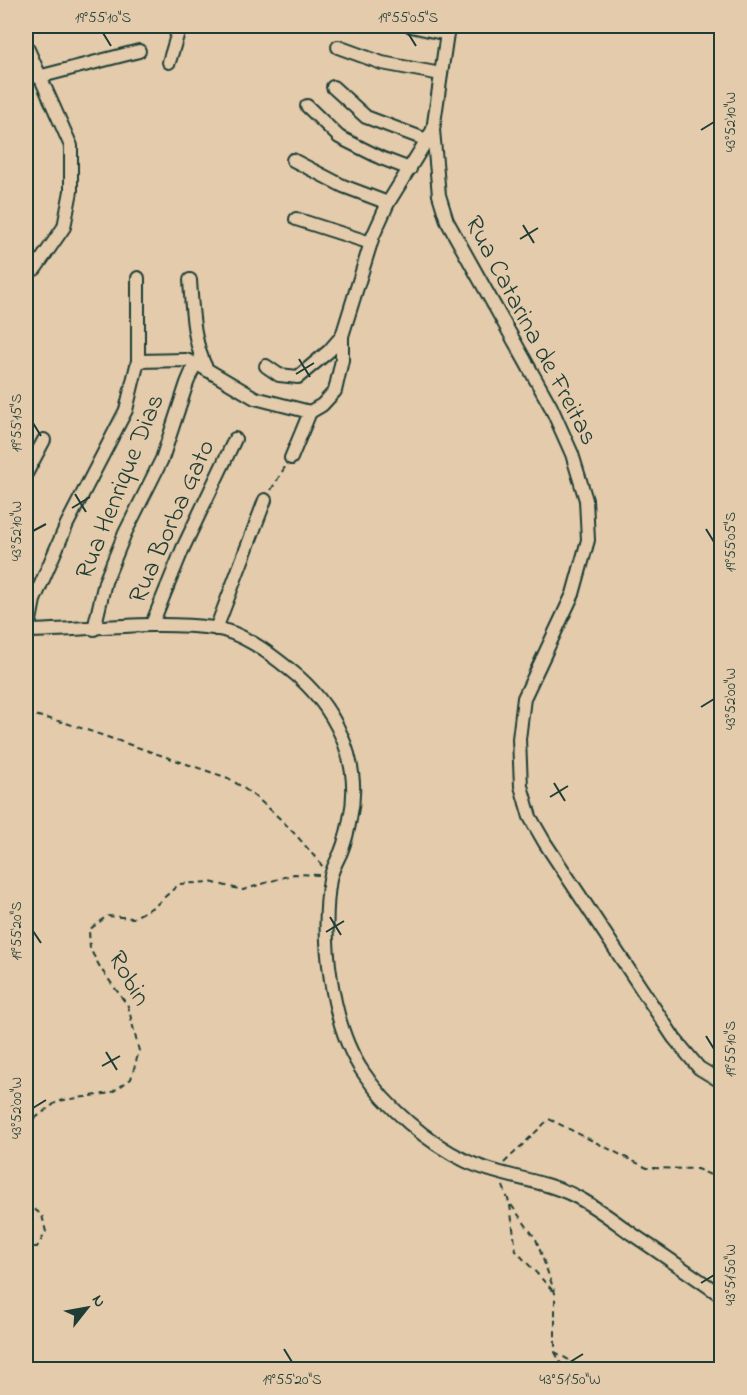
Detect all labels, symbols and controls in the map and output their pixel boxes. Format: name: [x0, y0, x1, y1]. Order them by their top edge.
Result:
text: 19°55'10"S: [75, 7, 132, 29]
text: 19°55'05"S: [378, 7, 438, 29]
text: 43°52'10"W: [720, 92, 742, 152]
street label: Rua Catarina de Freitas: [453, 210, 607, 452]
street label: Rua Henrique Dias: [67, 389, 175, 585]
text: 19°55'15"S: [6, 393, 28, 452]
street label: Rua Borba Gato: [120, 434, 226, 610]
text: 43°52'10"W: [6, 501, 28, 561]
text: 19°55'05"S: [720, 512, 742, 572]
text: 43°52'00"W: [720, 668, 742, 730]
text: 19°55'20"S: [6, 901, 28, 961]
street label: Robin: [97, 944, 159, 1014]
text: 19°55'10"S: [720, 1020, 742, 1077]
text: 43°52'00"W: [6, 1077, 28, 1139]
text: 43°51'50"W: [720, 1244, 742, 1306]
north arrow: [57, 1278, 117, 1338]
text: N: [85, 1290, 111, 1312]
text: 19°55'20"S: [262, 1369, 322, 1391]
text: 43°51'50"W: [539, 1369, 601, 1391]

